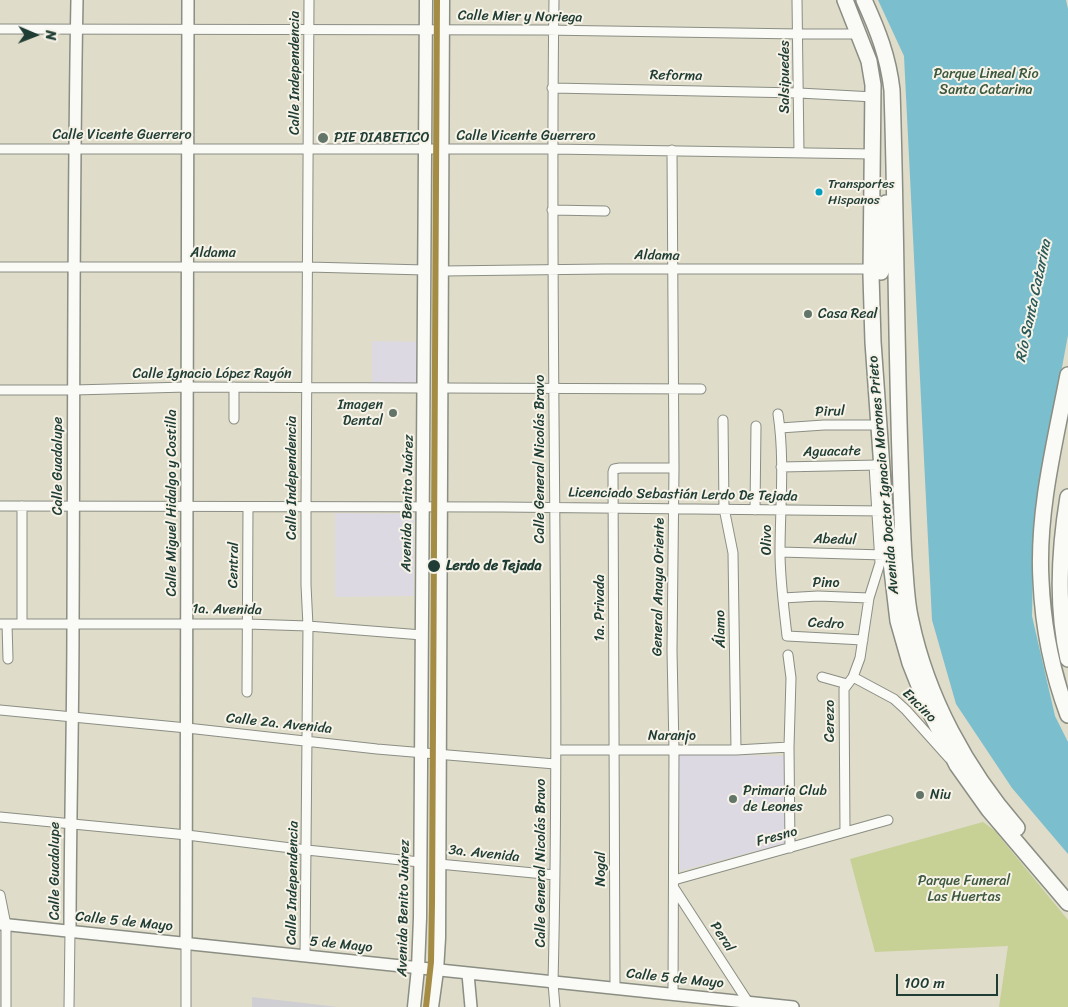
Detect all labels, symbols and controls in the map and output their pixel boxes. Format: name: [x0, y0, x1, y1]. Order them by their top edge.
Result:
street label: Calle Mier y Noriega: [458, 8, 582, 26]
north arrow: [10, 10, 60, 60]
street label: Calle Independencia: [287, 11, 303, 135]
text: N: [38, 30, 63, 40]
street label: Salsipuedes: [777, 40, 793, 114]
park label: Parque Lineal Río Santa Catarina: [933, 66, 1039, 98]
street label: Reforma: [650, 67, 702, 85]
street label: Calle Vicente Guerrero: [52, 127, 192, 143]
street label: Calle Vicente Guerrero: [456, 128, 596, 144]
place label: PIE DIABETICO: [334, 130, 430, 146]
marker: PIE DIABETICO: [316, 131, 330, 145]
place label: Transportes Hispanos: [828, 177, 895, 208]
marker: Transportes Hispanos: [814, 187, 824, 197]
water label: Río Santa Catarina: [1012, 238, 1056, 364]
street label: Aldama: [190, 245, 236, 261]
street label: Aldama: [634, 247, 680, 265]
place label: Casa Real: [818, 306, 878, 322]
marker: Casa Real: [802, 308, 814, 320]
street label: Avenida Doctor Ignacio Morones Prieto: [865, 355, 903, 595]
street label: Calle Ignacio López Rayón: [132, 366, 292, 382]
street label: Calle General Nicolás Bravo: [532, 375, 548, 543]
place label: Imagen Dental: [338, 397, 383, 430]
street label: Pirul: [815, 403, 845, 421]
marker: Imagen Dental: [387, 407, 399, 419]
street label: Calle Miguel Hidalgo y Costilla: [164, 410, 180, 596]
street label: Calle Independencia: [284, 416, 300, 540]
street label: Calle Guadalupe: [50, 417, 66, 515]
street label: Avenida Benito Juárez: [398, 434, 418, 572]
street label: Aguacate: [803, 443, 861, 461]
street label: Licenciado Sebastián Lerdo De Tejada: [568, 485, 798, 505]
street label: General Anaya Oriente: [649, 518, 669, 656]
street label: Olivo: [759, 525, 775, 555]
street label: Abedul: [813, 531, 857, 549]
street label: Central: [225, 542, 243, 588]
marker: Lerdo de Tejada: [426, 558, 442, 574]
place label: Lerdo de Tejada: [446, 558, 541, 574]
street label: 1a. Privada: [592, 575, 608, 641]
street label: Pino: [812, 575, 840, 591]
street label: 1a. Avenida: [192, 601, 262, 619]
street label: Álamo: [712, 610, 730, 648]
street label: Cedro: [808, 615, 844, 633]
street label: Encino: [899, 686, 939, 726]
street label: Cerezo: [822, 700, 838, 742]
street label: Calle 2a. Avenida: [225, 710, 333, 738]
street label: Naranjo: [648, 728, 696, 744]
street label: Calle General Nicolás Bravo: [533, 779, 549, 947]
place label: Primaria Club de Leones: [743, 783, 827, 816]
place label: Niu: [930, 787, 951, 803]
marker: Niu: [914, 789, 926, 801]
marker: Primaria Club de Leones: [727, 793, 739, 805]
street label: Calle Independencia: [284, 821, 302, 945]
street label: Calle Guadalupe: [47, 822, 63, 920]
street label: Fresno: [755, 823, 799, 851]
street label: Avenida Benito Juárez: [394, 839, 414, 977]
street label: 3a. Avenida: [448, 842, 520, 866]
street label: Nogal: [593, 852, 609, 886]
park label: Parque Funeral Las Huertas: [918, 873, 1010, 906]
street label: Calle 5 de Mayo: [74, 909, 174, 935]
street label: Peral: [706, 919, 738, 955]
street label: 5 de Mayo: [309, 933, 373, 957]
scale bar: [898, 964, 1000, 996]
street label: Calle 5 de Mayo: [625, 966, 725, 992]
text: 100 m: [904, 970, 945, 996]

